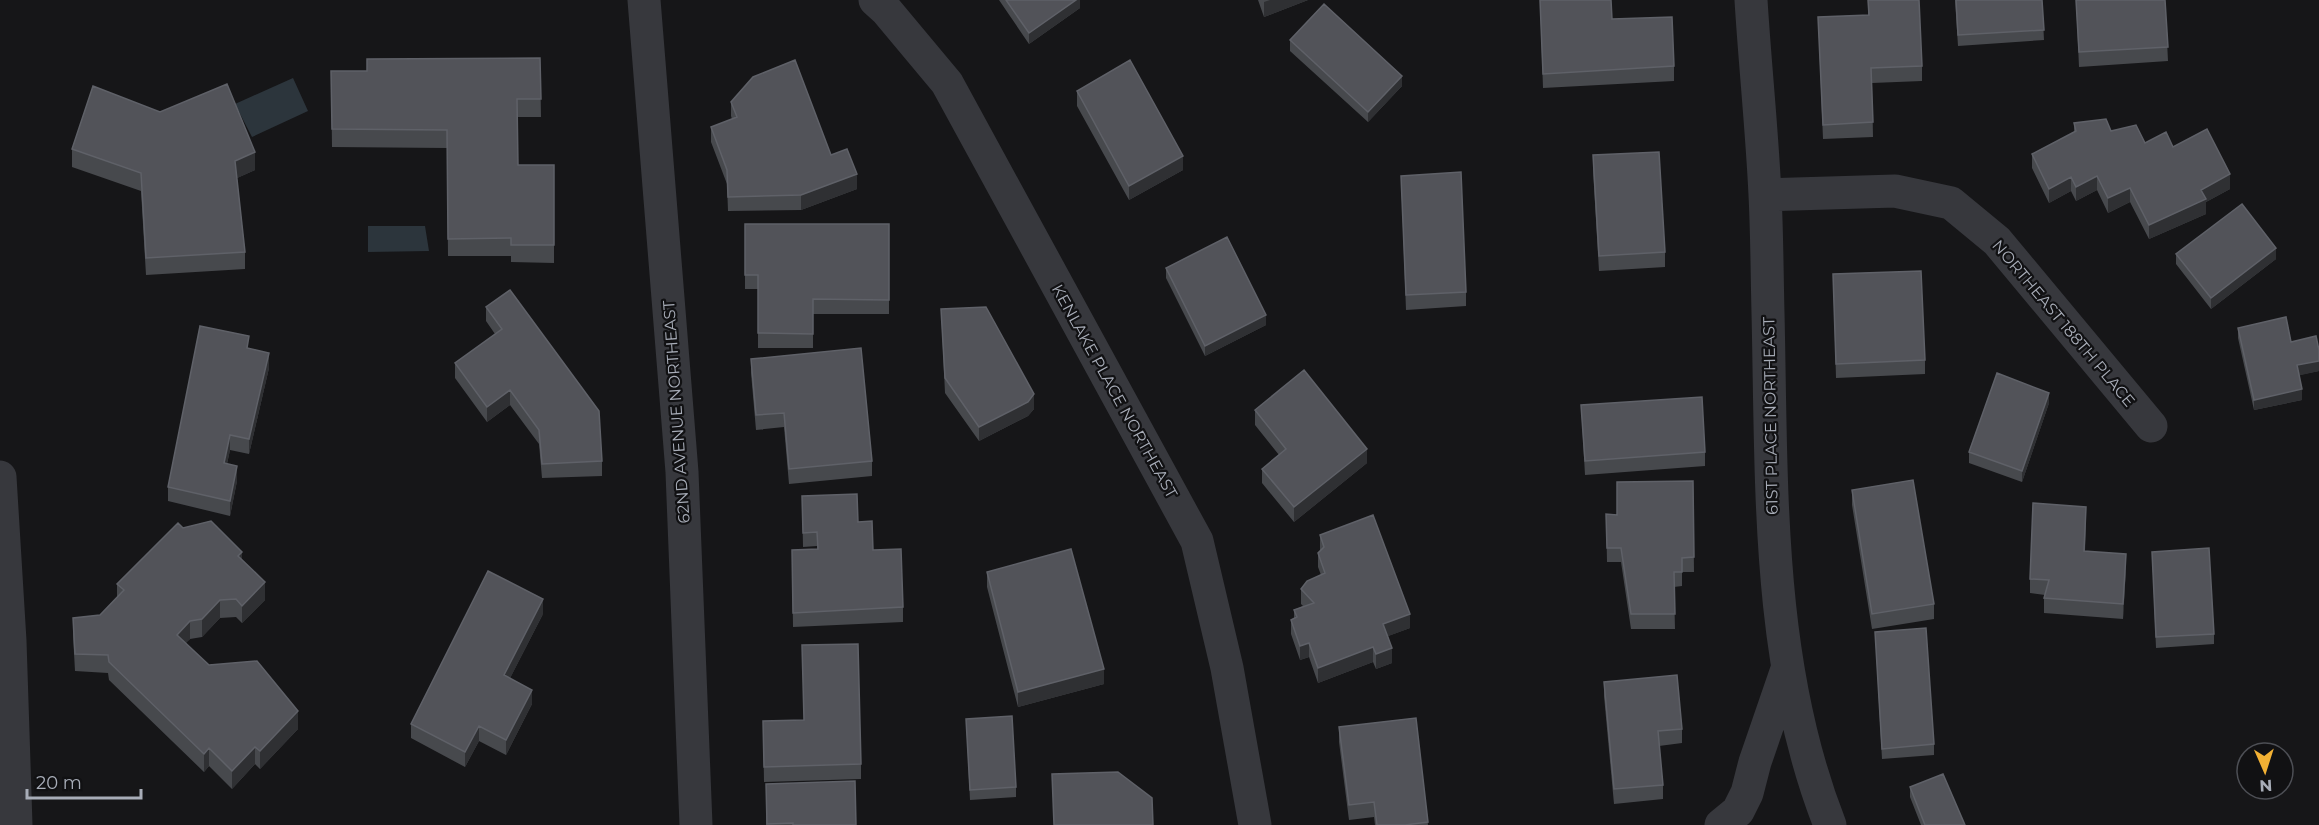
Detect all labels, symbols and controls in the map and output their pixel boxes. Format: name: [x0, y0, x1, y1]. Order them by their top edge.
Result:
street label: NORTHEAST 188TH PLACE: [1988, 236, 2139, 411]
street label: KENLAKE PLACE NORTHEAST: [1048, 281, 1182, 502]
street label: 62ND AVENUE NORTHEAST: [659, 299, 694, 524]
street label: 61ST PLACE NORTHEAST: [1759, 316, 1782, 515]
north arrow: [2235, 741, 2295, 801]
scale bar: [27, 762, 141, 800]
text: 20 m: [36, 772, 82, 794]
text: N: [2259, 776, 2273, 795]

